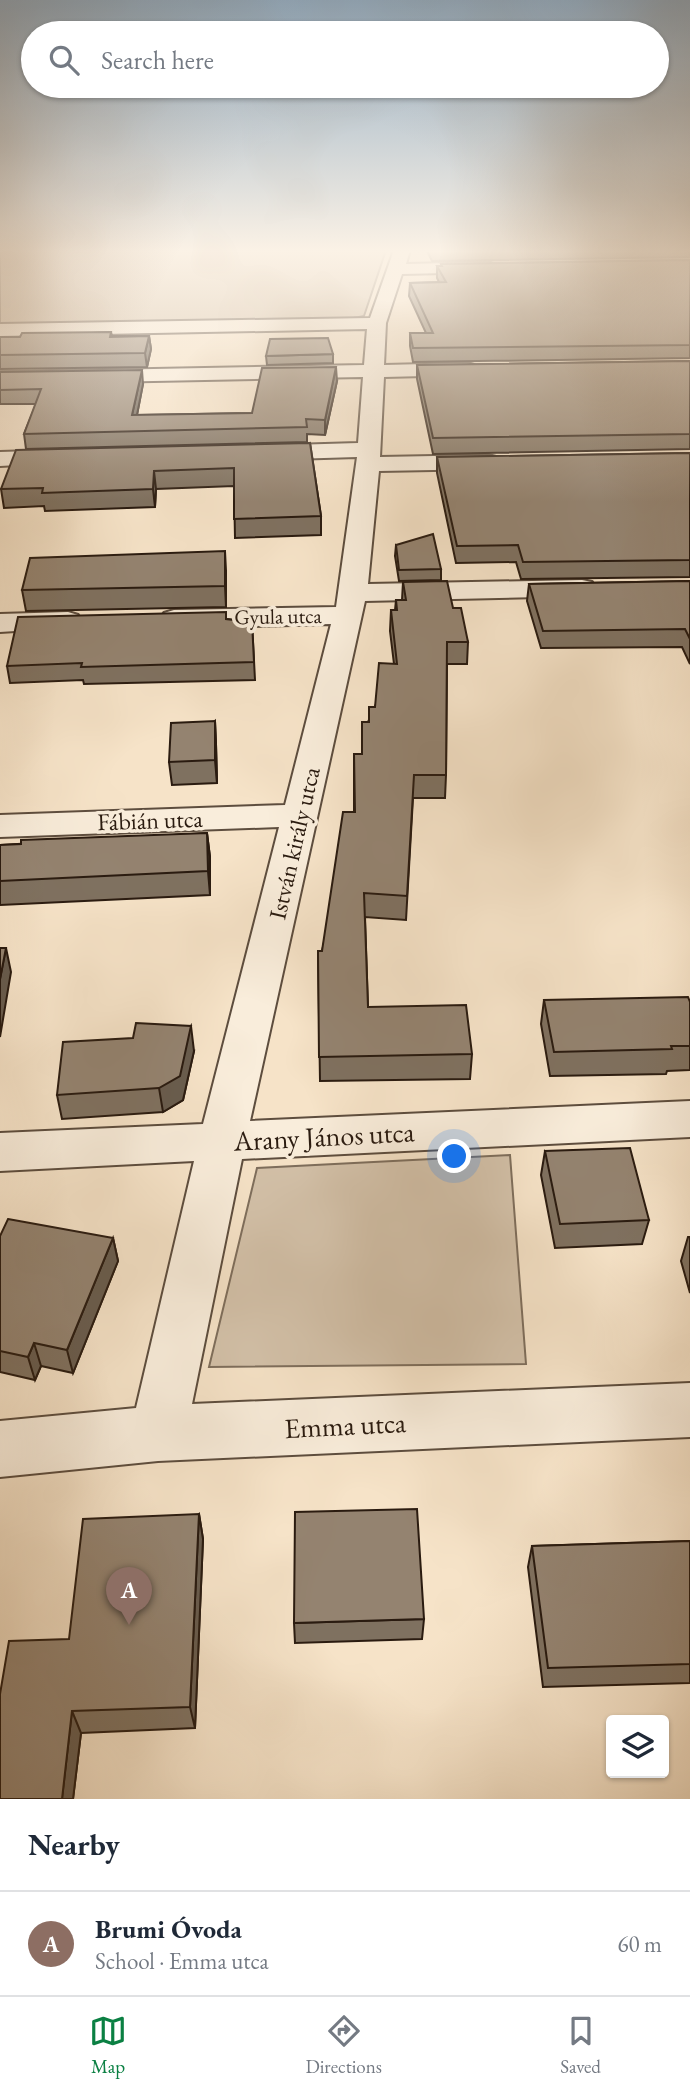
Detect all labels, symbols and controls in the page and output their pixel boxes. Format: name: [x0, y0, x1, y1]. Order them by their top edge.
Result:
search box: [21, 21, 669, 98]
icon: search: [45, 41, 83, 79]
text: Search here: [101, 43, 214, 77]
street label: Gyula utca: [234, 602, 323, 630]
street label: István király utca: [261, 763, 327, 922]
street label: Fábián utca: [97, 803, 204, 837]
street label: Arany János utca: [232, 1113, 416, 1159]
your location: [437, 1139, 471, 1173]
street label: Emma utca: [283, 1404, 408, 1446]
pin: A: [106, 1567, 152, 1625]
map controls: [606, 1715, 669, 1778]
button: layers: [606, 1715, 669, 1778]
text: Nearby: [28, 1825, 120, 1864]
text: Brumi Óvoda: [95, 1912, 242, 1946]
text: A: [43, 1929, 59, 1959]
text: 60 m: [617, 1929, 662, 1959]
text: School · Emma utca: [95, 1946, 269, 1976]
tab: Map: [89, 2012, 127, 2079]
tab: Directions: [305, 2012, 382, 2079]
tab: Saved: [560, 2012, 601, 2079]

